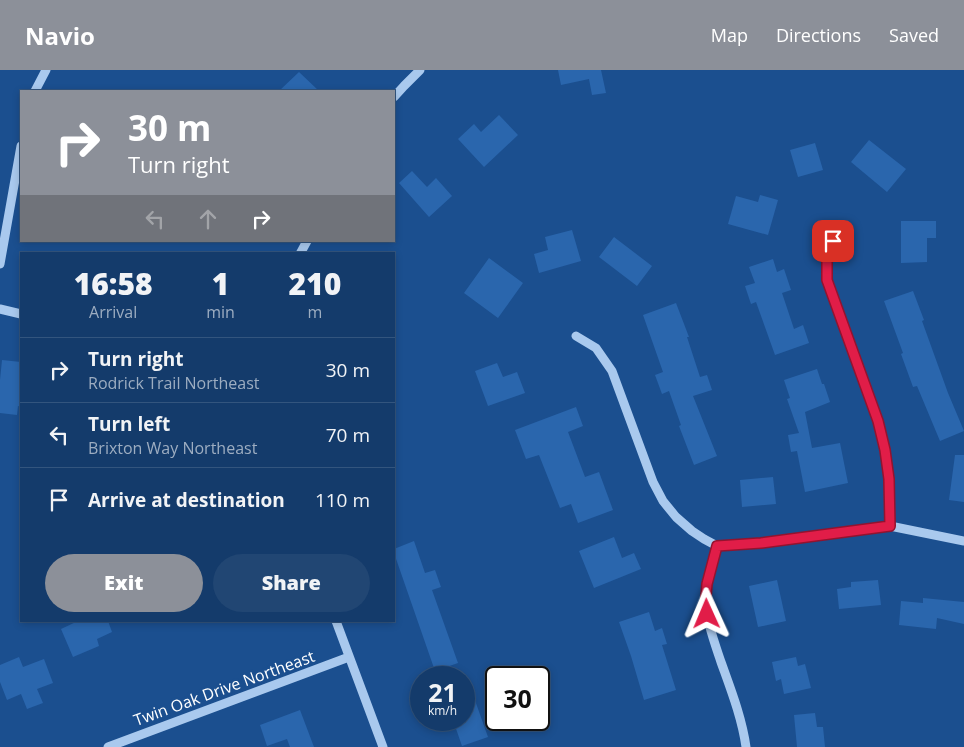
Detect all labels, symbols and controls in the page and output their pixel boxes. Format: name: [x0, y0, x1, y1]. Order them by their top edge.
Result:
text: Navio: [25, 19, 95, 52]
text: Map: [711, 23, 748, 47]
text: Directions: [776, 23, 861, 47]
text: Saved: [889, 23, 939, 47]
text: 30 m: [128, 104, 211, 151]
icon: right: [45, 110, 110, 175]
text: Turn right: [128, 149, 230, 179]
icon: left: [141, 205, 169, 233]
icon: ahead: [194, 205, 222, 233]
icon: right: [247, 205, 275, 233]
pin: [812, 220, 854, 262]
icon: arrive: [819, 227, 847, 255]
text: 16:58: [74, 263, 153, 304]
text: 1: [212, 263, 229, 304]
text: 210: [289, 263, 341, 304]
text: Arrival: [89, 301, 137, 323]
text: min: [206, 301, 235, 323]
text: m: [308, 301, 322, 323]
text: Turn right: [88, 346, 183, 372]
icon: right: [45, 356, 73, 384]
text: 30 m: [326, 357, 370, 383]
text: Rodrick Trail Northeast: [88, 372, 260, 394]
text: Turn left: [88, 411, 170, 437]
icon: left: [45, 421, 73, 449]
text: 70 m: [326, 422, 370, 448]
text: Brixton Way Northeast: [88, 437, 257, 459]
icon: arrive: [45, 486, 73, 514]
text: Arrive at destination: [88, 487, 285, 513]
text: 110 m: [315, 487, 370, 513]
button: Exit: [45, 554, 203, 612]
button: Share: [213, 554, 370, 612]
position arrow: [680, 587, 732, 639]
street label: Twin Oak Drive Northeast: [130, 645, 318, 731]
speed limit sign: 30: [485, 666, 550, 731]
text: 21: [428, 675, 457, 709]
text: km/h: [428, 702, 457, 719]

